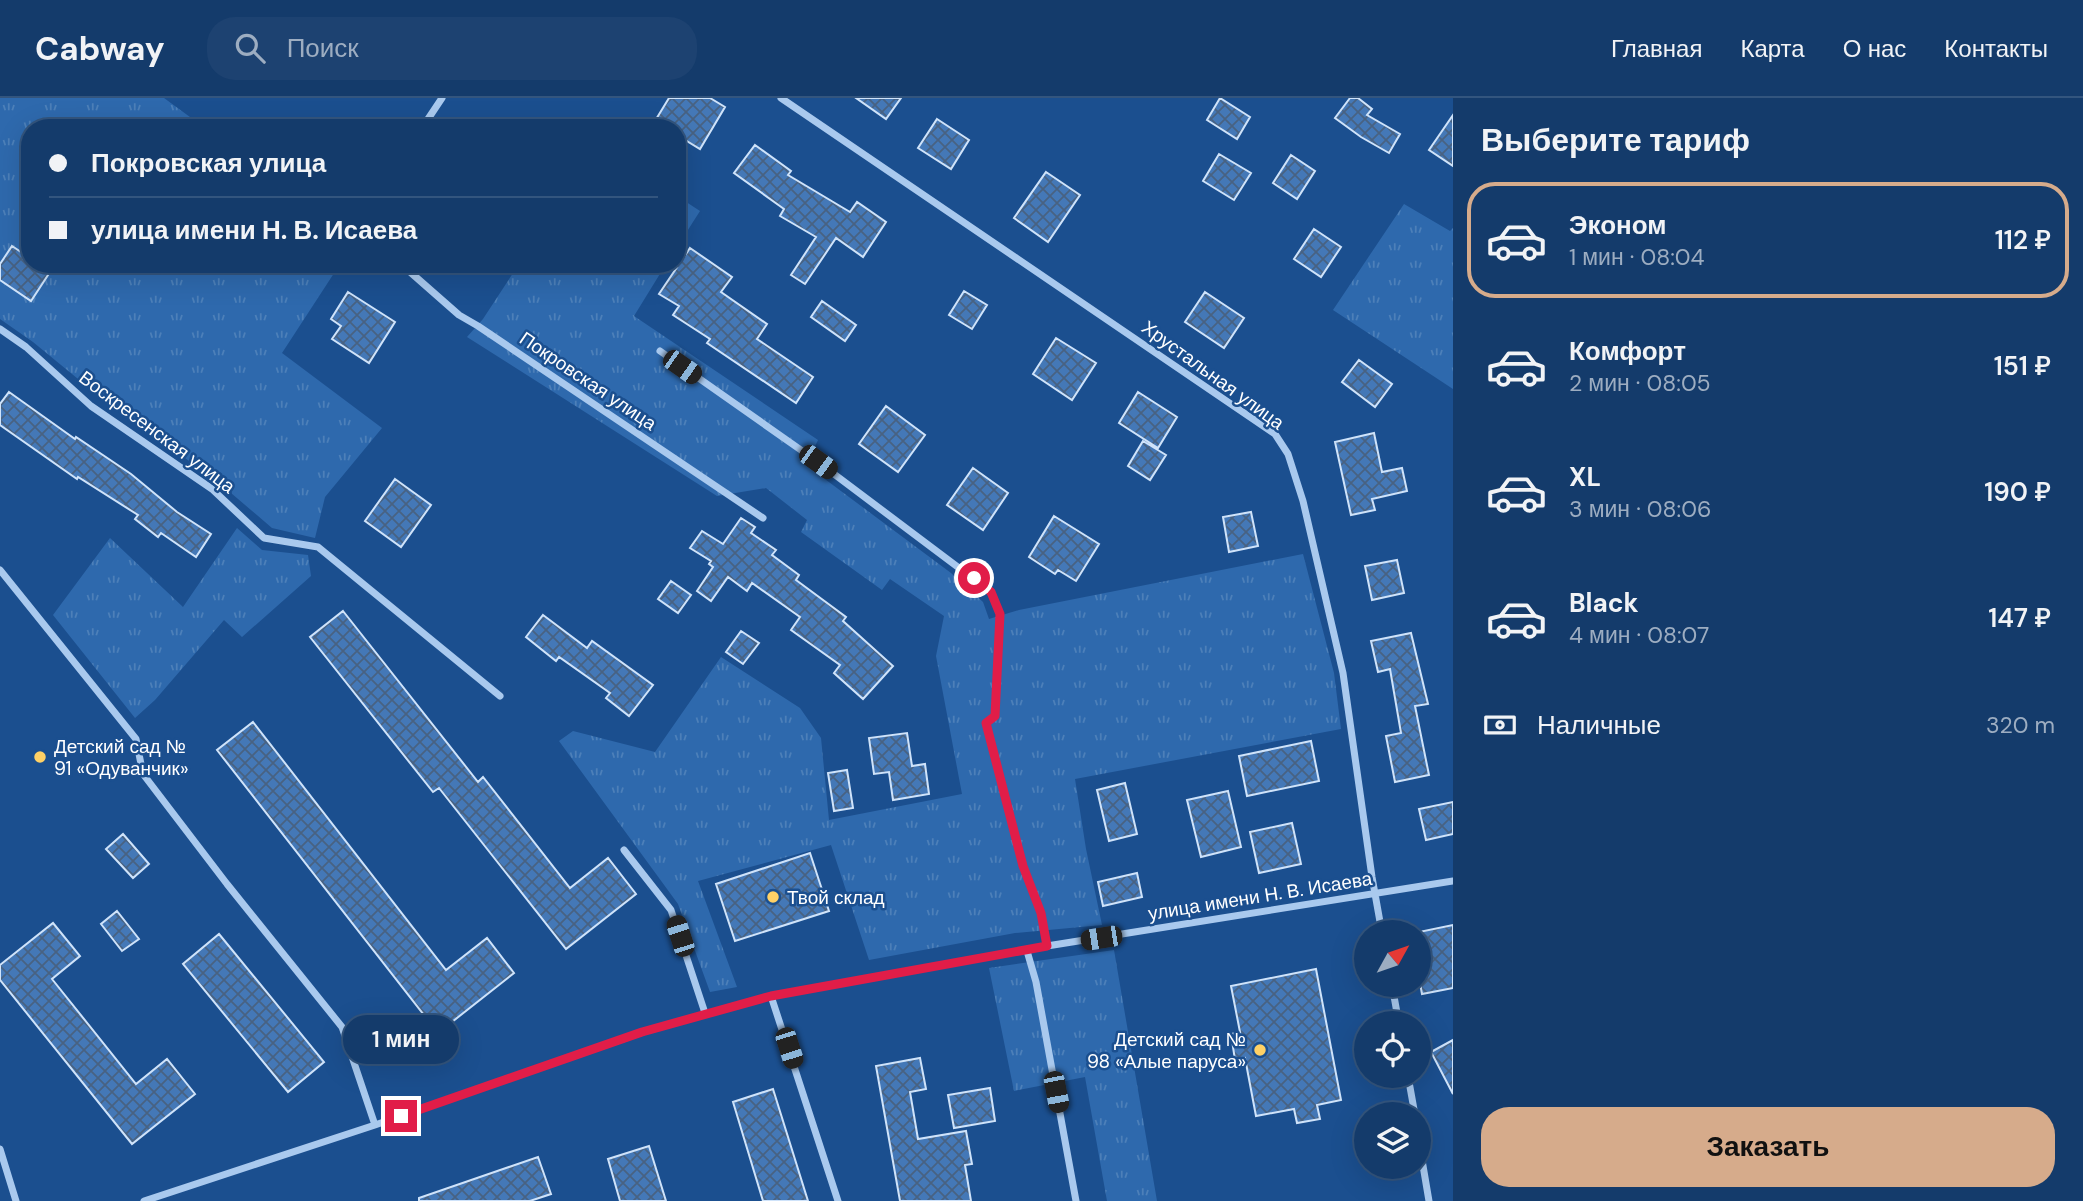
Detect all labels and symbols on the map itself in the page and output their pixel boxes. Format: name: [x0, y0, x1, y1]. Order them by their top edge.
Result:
street label: Хрустальная улица: [1137, 315, 1290, 435]
street label: Покровская улица: [515, 326, 662, 436]
car: [659, 346, 706, 388]
street label: Воскресенская улица: [74, 365, 240, 499]
car: [795, 441, 842, 483]
route start: [958, 562, 990, 594]
place label: Детский сад № 91 «Одуванчик»: [54, 734, 188, 781]
marker: Детский сад № 91 «Одуванчик»: [32, 749, 48, 765]
street label: улица имени Н. В. Исаева: [1146, 866, 1374, 926]
place label: Твой склад: [787, 885, 885, 910]
marker: Твой склад: [765, 889, 781, 905]
car: [664, 913, 697, 959]
north arrow: [1354, 920, 1432, 998]
car: [1079, 924, 1124, 952]
callout: 1 мин: [343, 1014, 459, 1063]
car: [773, 1025, 806, 1071]
place label: Детский сад № 98 «Алые паруса»: [1087, 1027, 1246, 1074]
marker: Детский сад № 98 «Алые паруса»: [1252, 1042, 1268, 1058]
car: [1042, 1069, 1071, 1115]
route end: [385, 1100, 417, 1132]

